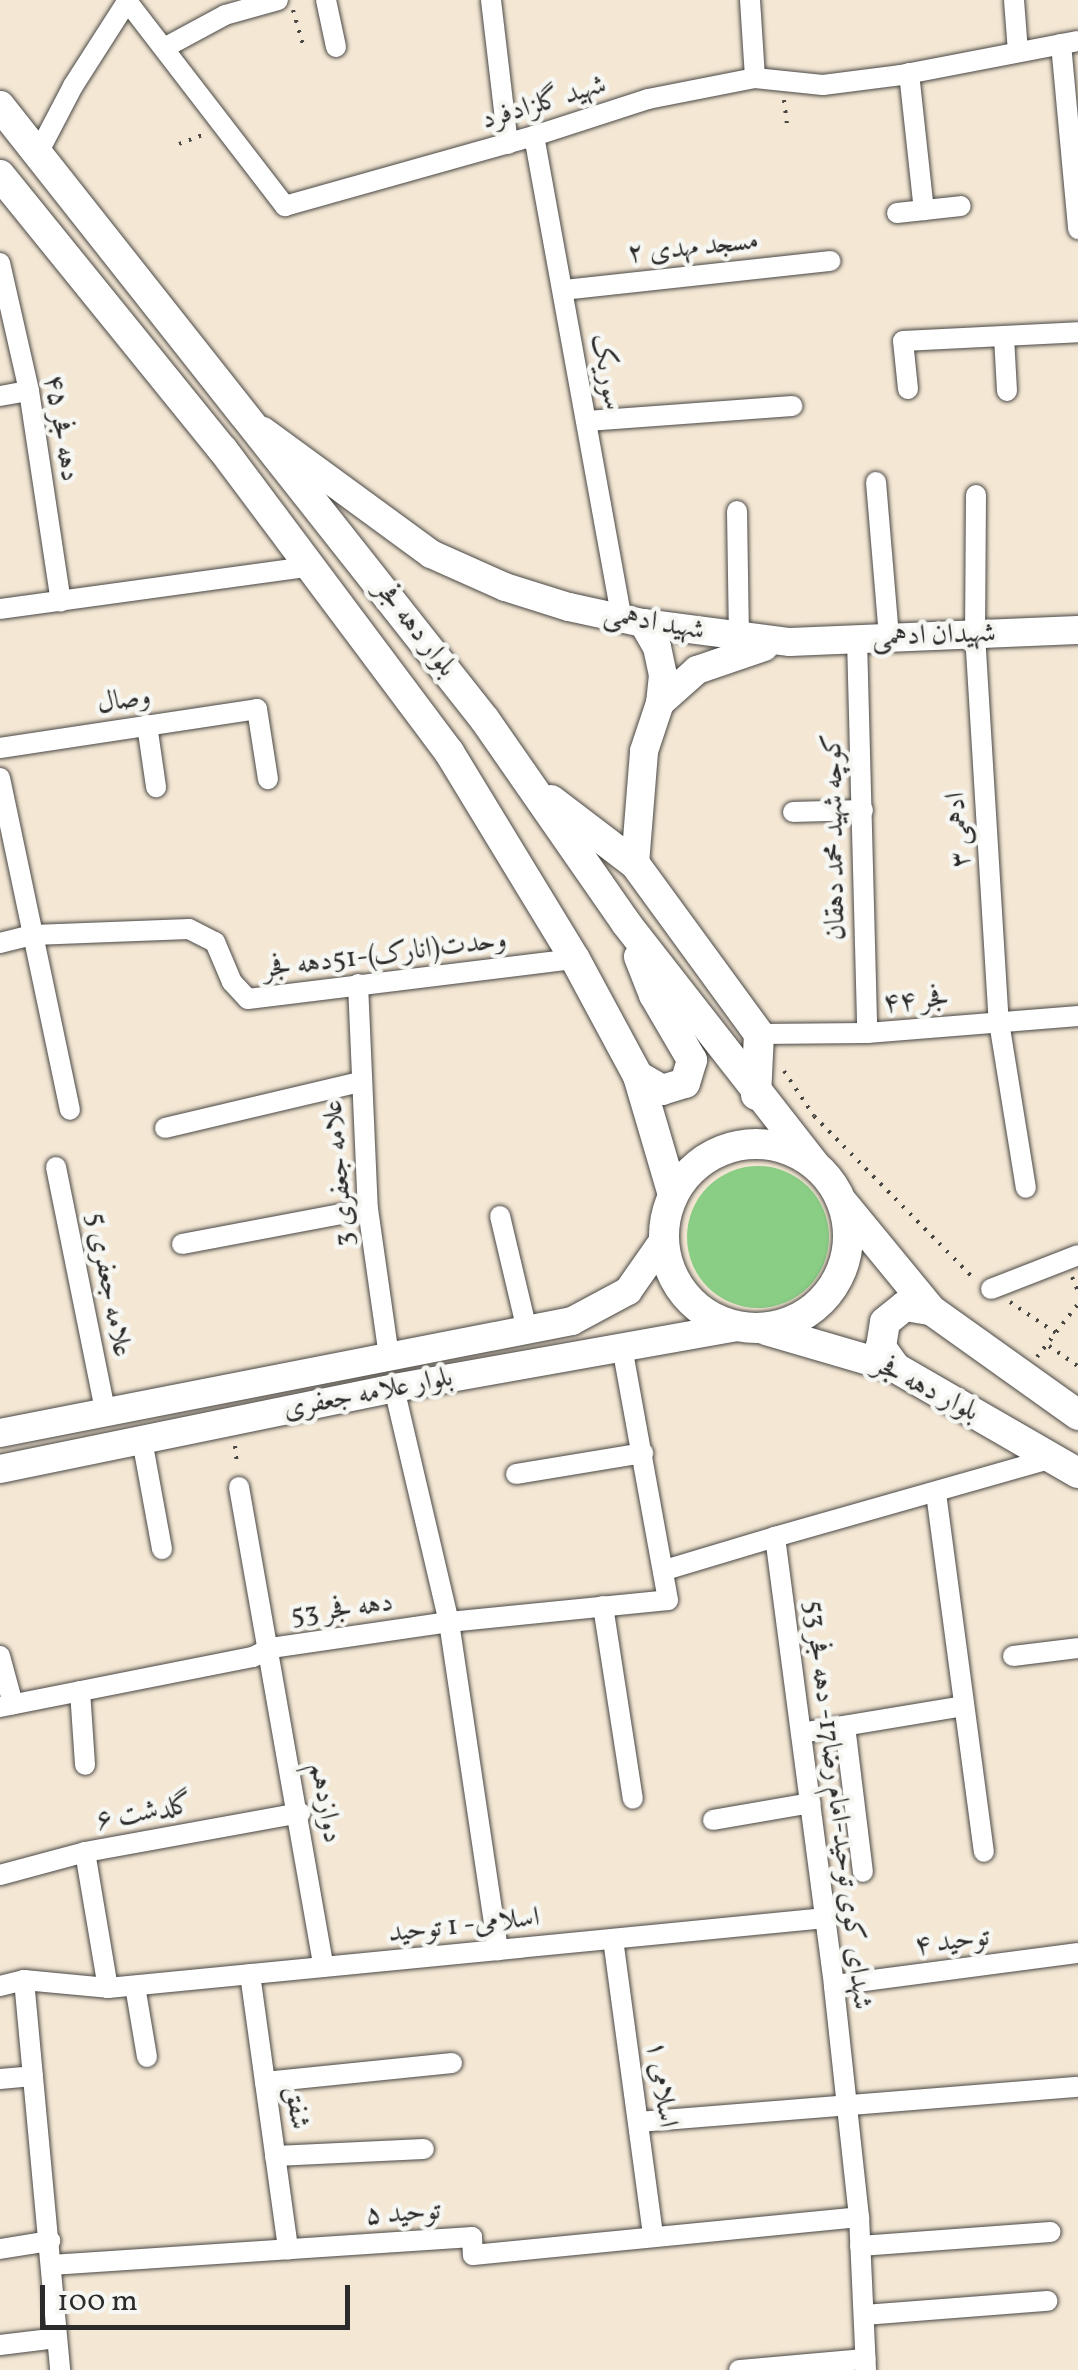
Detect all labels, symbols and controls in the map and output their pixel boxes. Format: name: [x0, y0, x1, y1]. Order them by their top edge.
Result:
street label: شهید گلزادفرد: [478, 68, 610, 138]
street label: مسجد مهدی ۲: [626, 224, 760, 272]
street label: سوریک: [583, 331, 629, 413]
street label: دهه فجر ۴۵: [36, 372, 86, 484]
street label: بلوار دهه فجر: [367, 574, 463, 684]
street label: شهید ادهمی: [601, 598, 707, 648]
street label: شهیدان ادهمی: [871, 617, 997, 655]
street label: وصال: [95, 680, 153, 722]
street label: کوچه شهید محمد دهقان: [816, 733, 854, 941]
street label: ادهمی ۳: [940, 791, 978, 869]
street label: وحدت(انارک)-51دهه فجر: [261, 923, 509, 987]
street label: فجر ۴۴: [881, 981, 951, 1021]
street label: علامه جعفری 3: [317, 1098, 363, 1248]
street label: علامه جعفری 5: [78, 1210, 138, 1360]
street label: بلوار دهه فجر: [868, 1348, 984, 1430]
street label: بلوار علامه جعفری: [280, 1361, 456, 1427]
street label: دهه فجر 53: [289, 1586, 395, 1634]
street label: شهدای کوی توحید-امام رضا17- دهه فجر 53: [795, 1598, 879, 2012]
street label: دوازدهم: [301, 1760, 349, 1846]
street label: گلدشت ۶: [93, 1788, 195, 1838]
street label: اسلامی- 1 توحید: [386, 1901, 542, 1951]
street label: توحید ۴: [913, 1921, 991, 1963]
street label: اسلامی ۱: [638, 2038, 684, 2130]
street label: شفق: [276, 2084, 316, 2132]
street label: توحید ۵: [364, 2195, 442, 2233]
scale bar: [45, 2265, 355, 2327]
text: 100 m: [57, 2281, 138, 2323]

